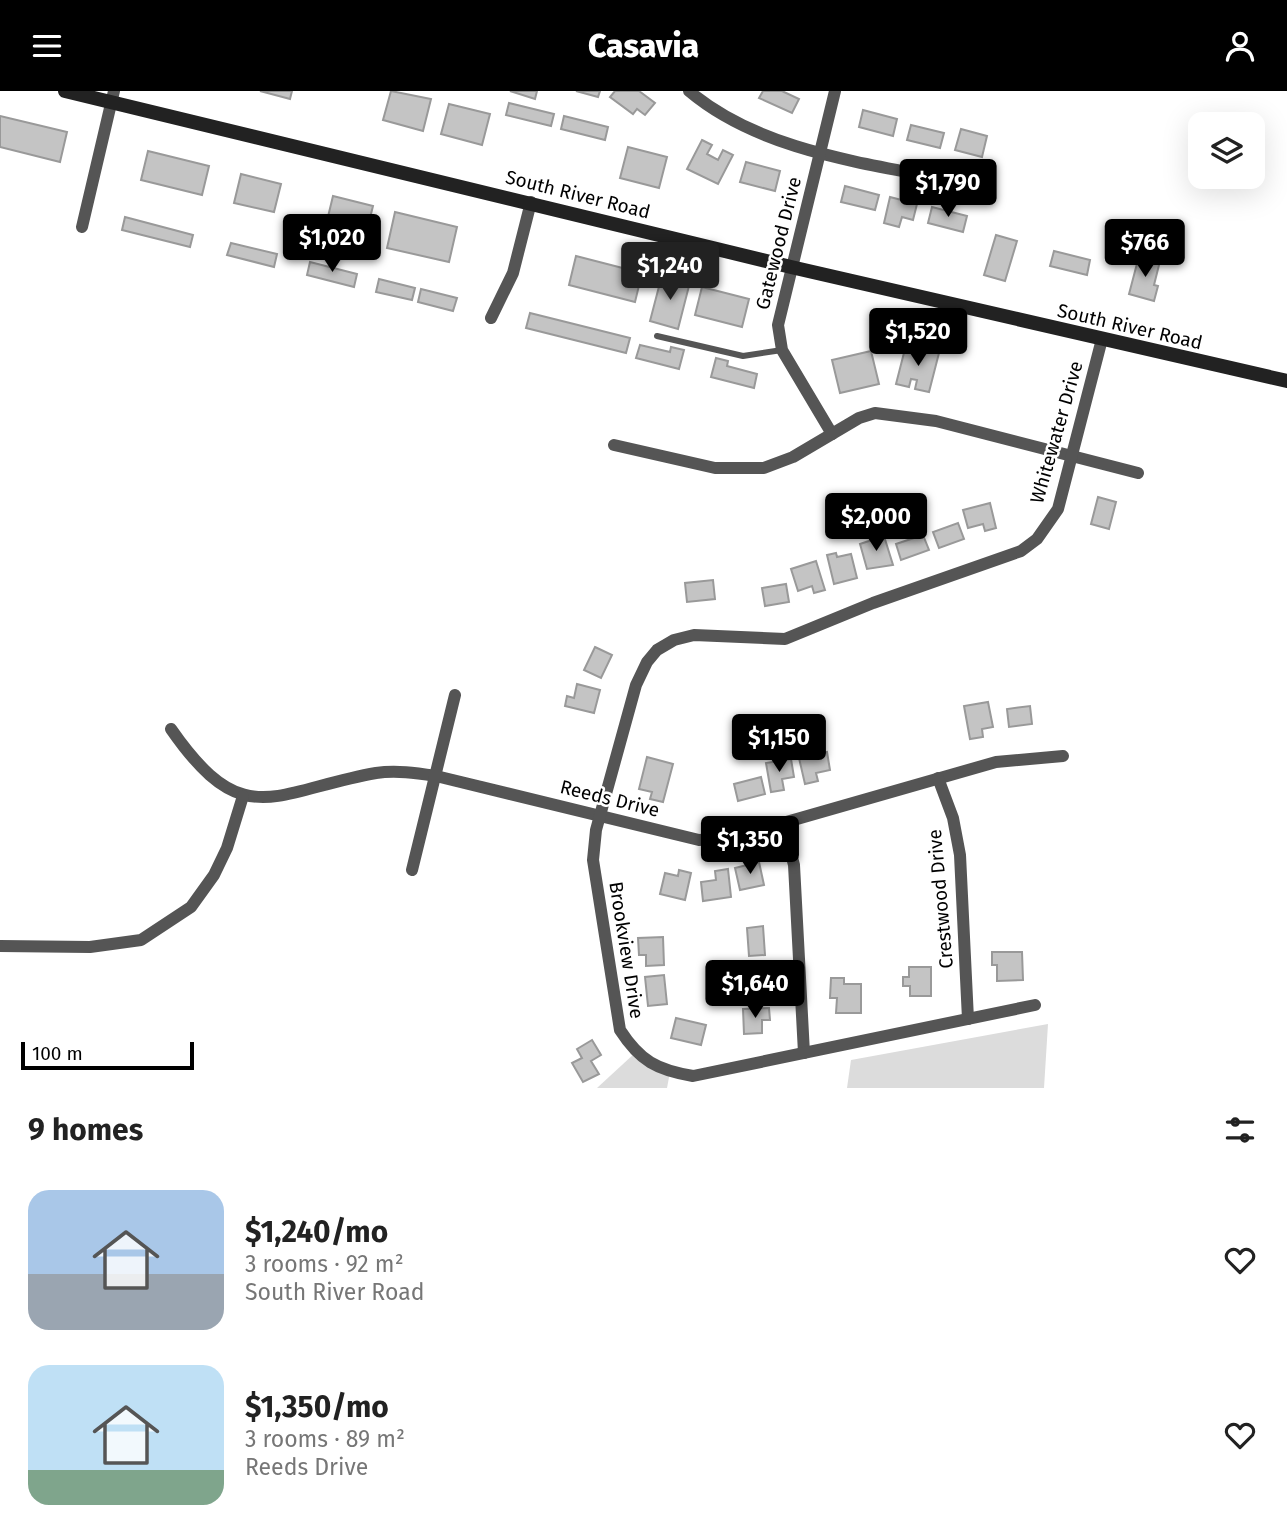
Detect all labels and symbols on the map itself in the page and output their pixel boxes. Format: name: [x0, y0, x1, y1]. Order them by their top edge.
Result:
pin: $1,790: [891, 159, 1005, 219]
street label: South River Road: [503, 165, 653, 224]
street label: Gatewood Drive: [751, 174, 806, 312]
pin: $1,020: [275, 215, 389, 274]
pin: $766: [1104, 219, 1186, 279]
pin: $1,240: [613, 243, 727, 302]
street label: South River Road: [1055, 299, 1205, 354]
pin: $1,520: [861, 309, 975, 368]
street label: Whitewater Drive: [1025, 358, 1088, 506]
pin: $2,000: [819, 493, 933, 553]
pin: $1,150: [722, 715, 836, 774]
street label: Reeds Drive: [558, 775, 662, 822]
pin: $1,350: [693, 817, 807, 876]
street label: Crestwood Drive: [923, 828, 958, 970]
street label: Brookview Drive: [604, 880, 649, 1020]
pin: $1,640: [698, 961, 812, 1020]
scale bar: [21, 1039, 194, 1071]

